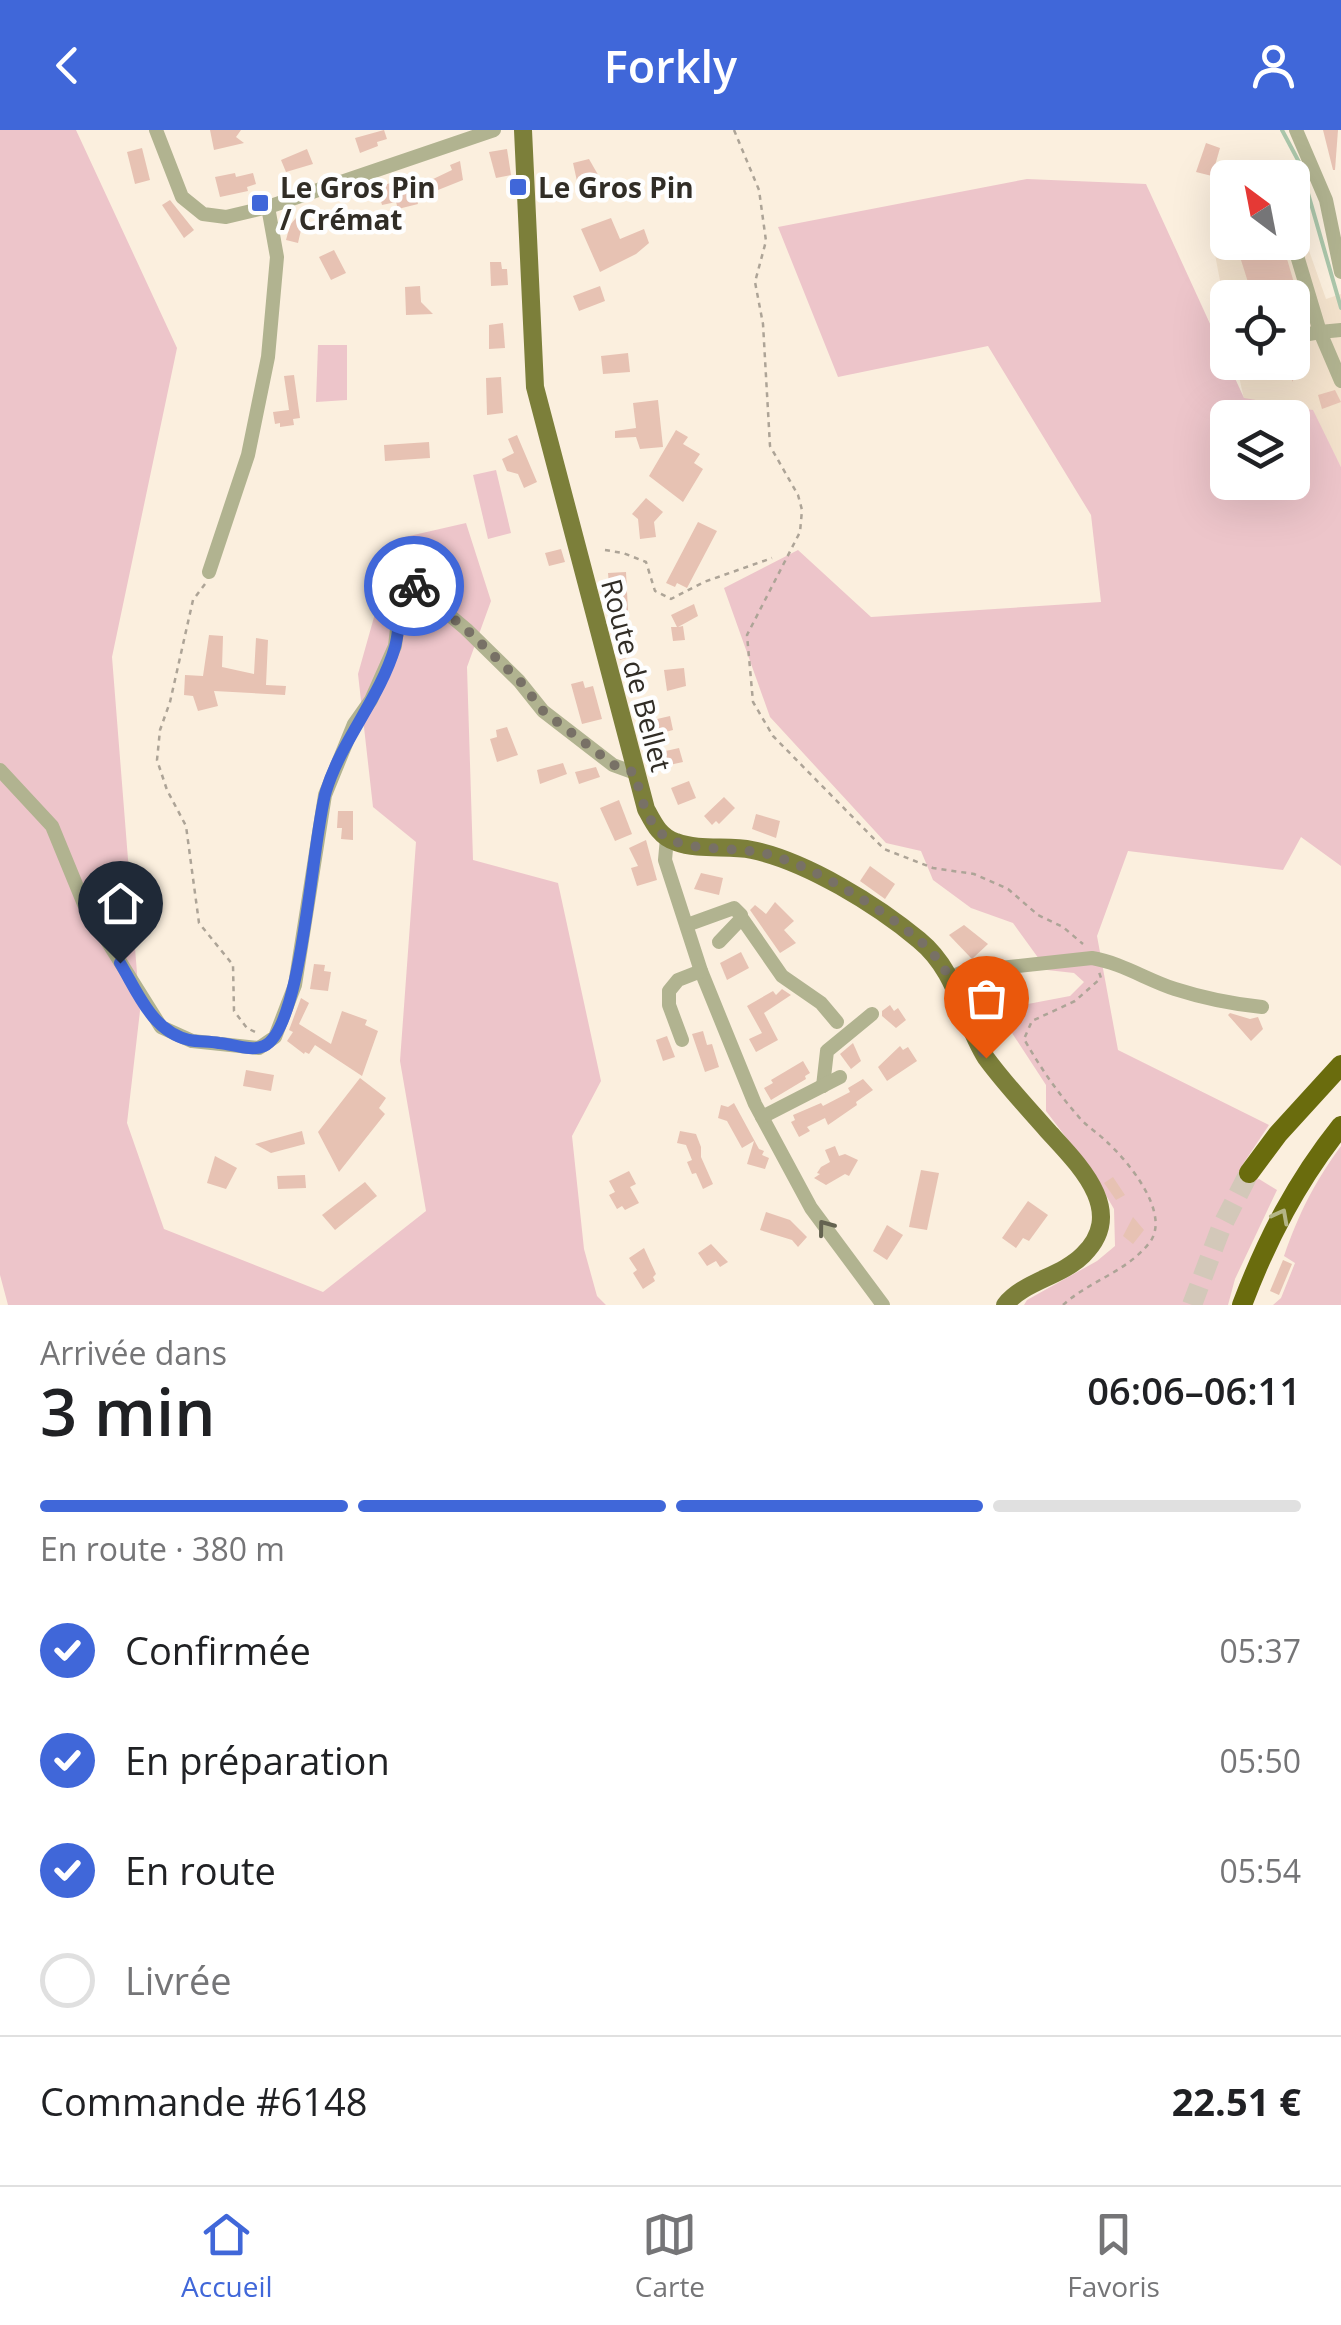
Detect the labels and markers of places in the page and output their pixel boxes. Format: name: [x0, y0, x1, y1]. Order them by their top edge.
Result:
place label: Le Gros Pin / Crémat: [280, 168, 436, 238]
place label: Le Gros Pin: [538, 168, 694, 206]
marker: Le Gros Pin: [507, 176, 529, 198]
marker: Le Gros Pin / Crémat: [249, 192, 271, 214]
pin: [78, 861, 163, 964]
pin: [944, 956, 1029, 1059]

